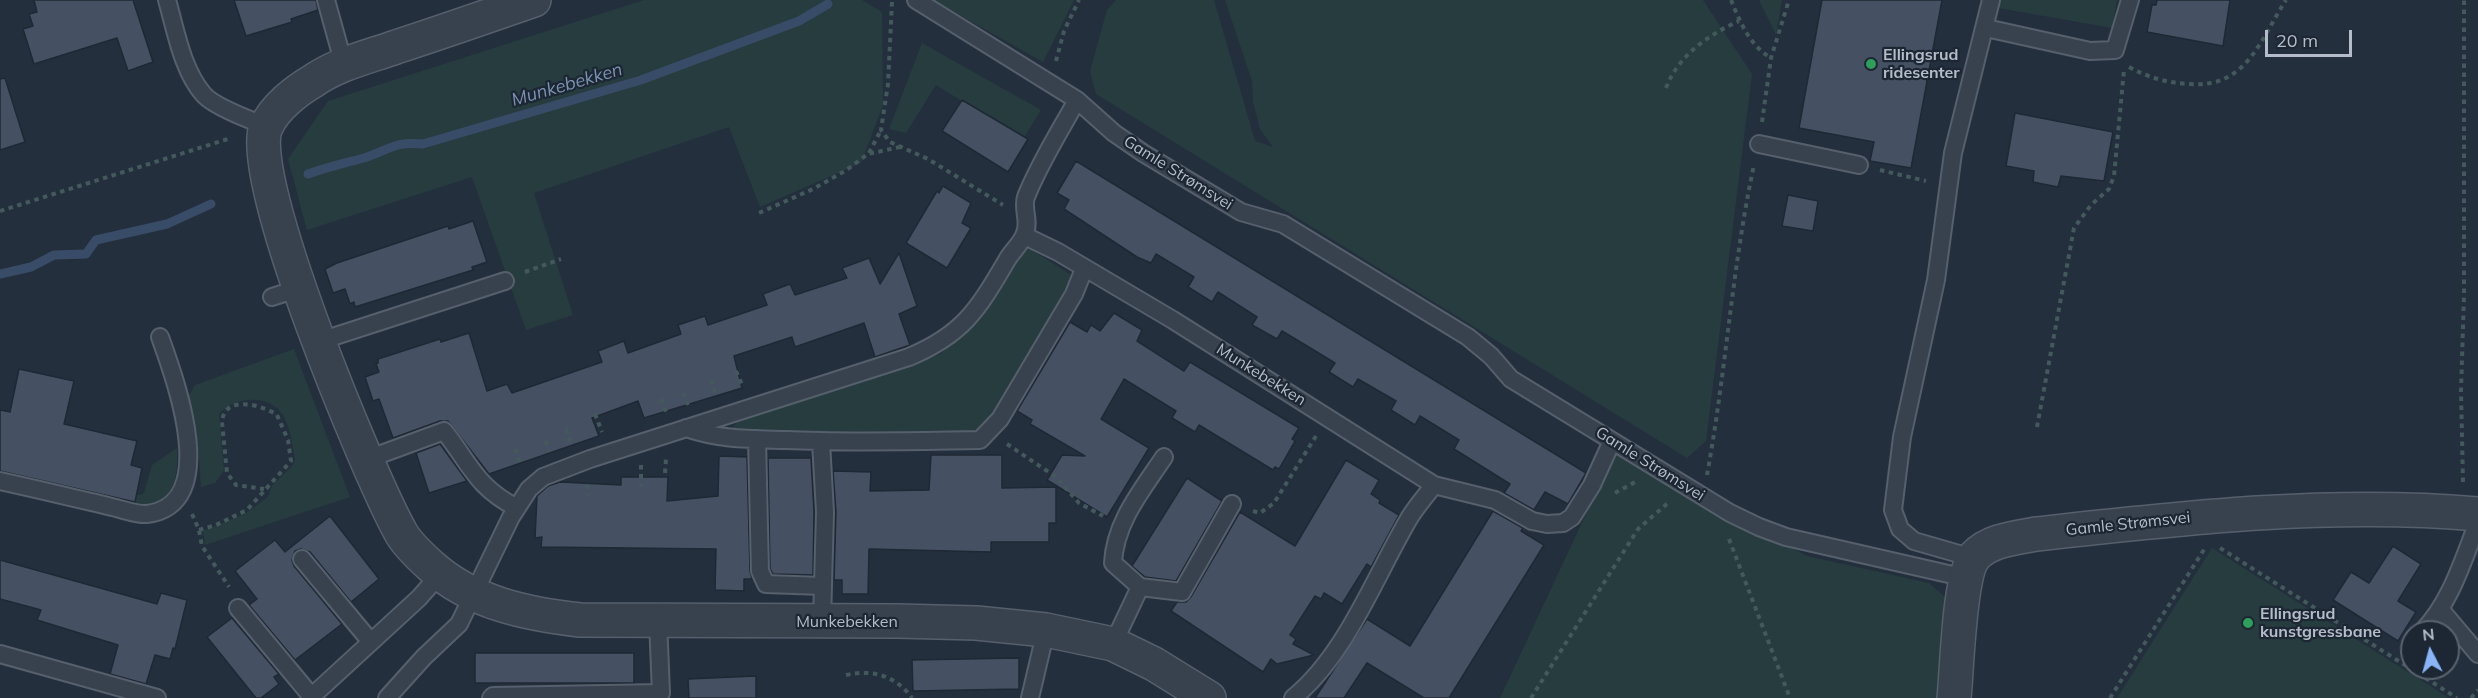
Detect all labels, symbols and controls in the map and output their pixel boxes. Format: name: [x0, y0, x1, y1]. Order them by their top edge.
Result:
scale bar: [2268, 18, 2355, 56]
text: 20 m: [2276, 29, 2318, 52]
place label: Ellingsrud ridesenter: [1883, 45, 1960, 83]
marker: Ellingsrud ridesenter: [1864, 57, 1878, 71]
water label: Munkebekken: [509, 59, 625, 111]
street label: Gamle Strømsvei: [1120, 132, 1236, 214]
street label: Munkebekken: [1213, 340, 1309, 410]
street label: Gamle Strømsvei: [1592, 423, 1708, 505]
street label: Gamle Strømsvei: [2065, 508, 2191, 540]
place label: Ellingsrud kunstgressbane: [2260, 604, 2381, 642]
street label: Munkebekken: [796, 612, 898, 632]
marker: Ellingsrud kunstgressbane: [2241, 616, 2255, 630]
north arrow: [2400, 620, 2460, 680]
text: N: [2421, 624, 2435, 645]

